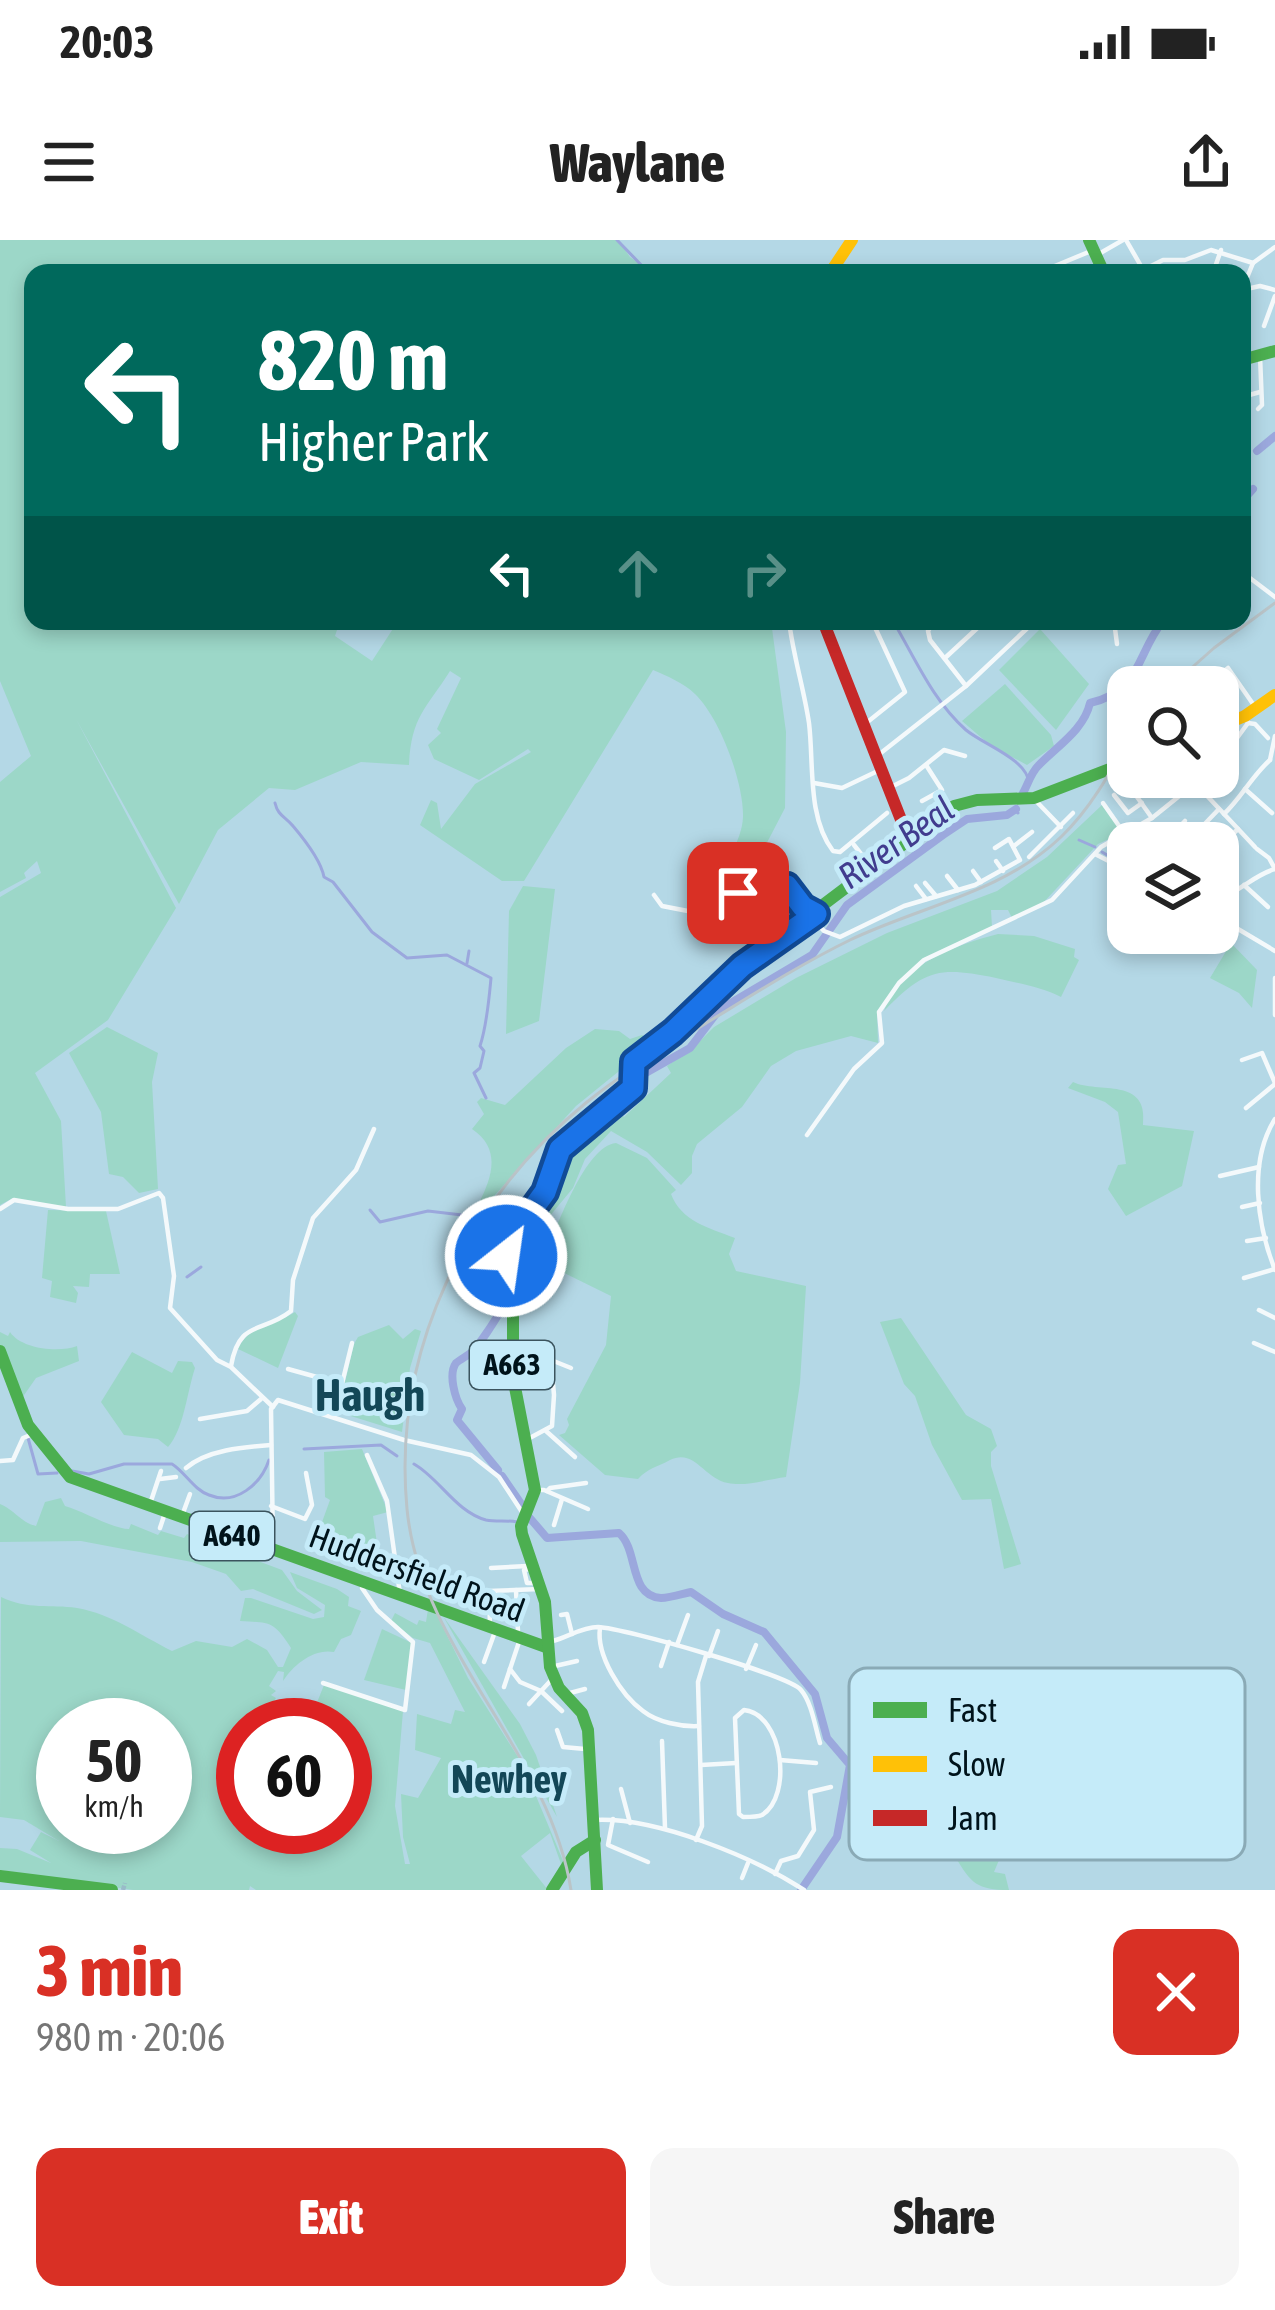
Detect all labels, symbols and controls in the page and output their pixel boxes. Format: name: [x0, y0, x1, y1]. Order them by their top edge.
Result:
text: 20:03: [60, 16, 154, 68]
icon: menu: [36, 129, 102, 195]
icon: share: [1173, 129, 1239, 195]
text: Waylane: [550, 132, 725, 193]
icon: left: [60, 312, 216, 468]
text: 820 m: [258, 312, 448, 408]
text: Higher Park: [258, 411, 489, 472]
icon: left: [479, 540, 545, 606]
icon: ahead: [605, 540, 671, 606]
icon: right: [731, 540, 797, 606]
map controls: [1107, 666, 1239, 954]
button: search: [1107, 666, 1239, 798]
water label: River Beal: [830, 787, 962, 897]
button: layers: [1107, 822, 1239, 954]
pin: [687, 842, 789, 944]
icon: arrive: [705, 860, 771, 926]
position arrow: [443, 1193, 569, 1319]
road number: A663: [470, 1341, 554, 1389]
district label: Haugh: [315, 1369, 425, 1421]
road number: A640: [190, 1512, 274, 1560]
street label: Huddersfield Road: [304, 1516, 530, 1630]
legend: [849, 1668, 1245, 1860]
text: Fast: [948, 1691, 997, 1729]
speed limit sign: 60: [216, 1698, 372, 1854]
text: 50: [86, 1726, 142, 1795]
text: Slow: [948, 1745, 1005, 1783]
district label: Newhey: [451, 1757, 567, 1801]
text: km/h: [84, 1789, 144, 1823]
text: Jam: [948, 1799, 998, 1837]
text: 3 min: [36, 1929, 183, 2011]
button: close: [1113, 1929, 1239, 2055]
text: 980 m · 20:06: [36, 2015, 225, 2059]
button: Exit: [36, 2148, 626, 2286]
button: Share: [650, 2148, 1239, 2286]

